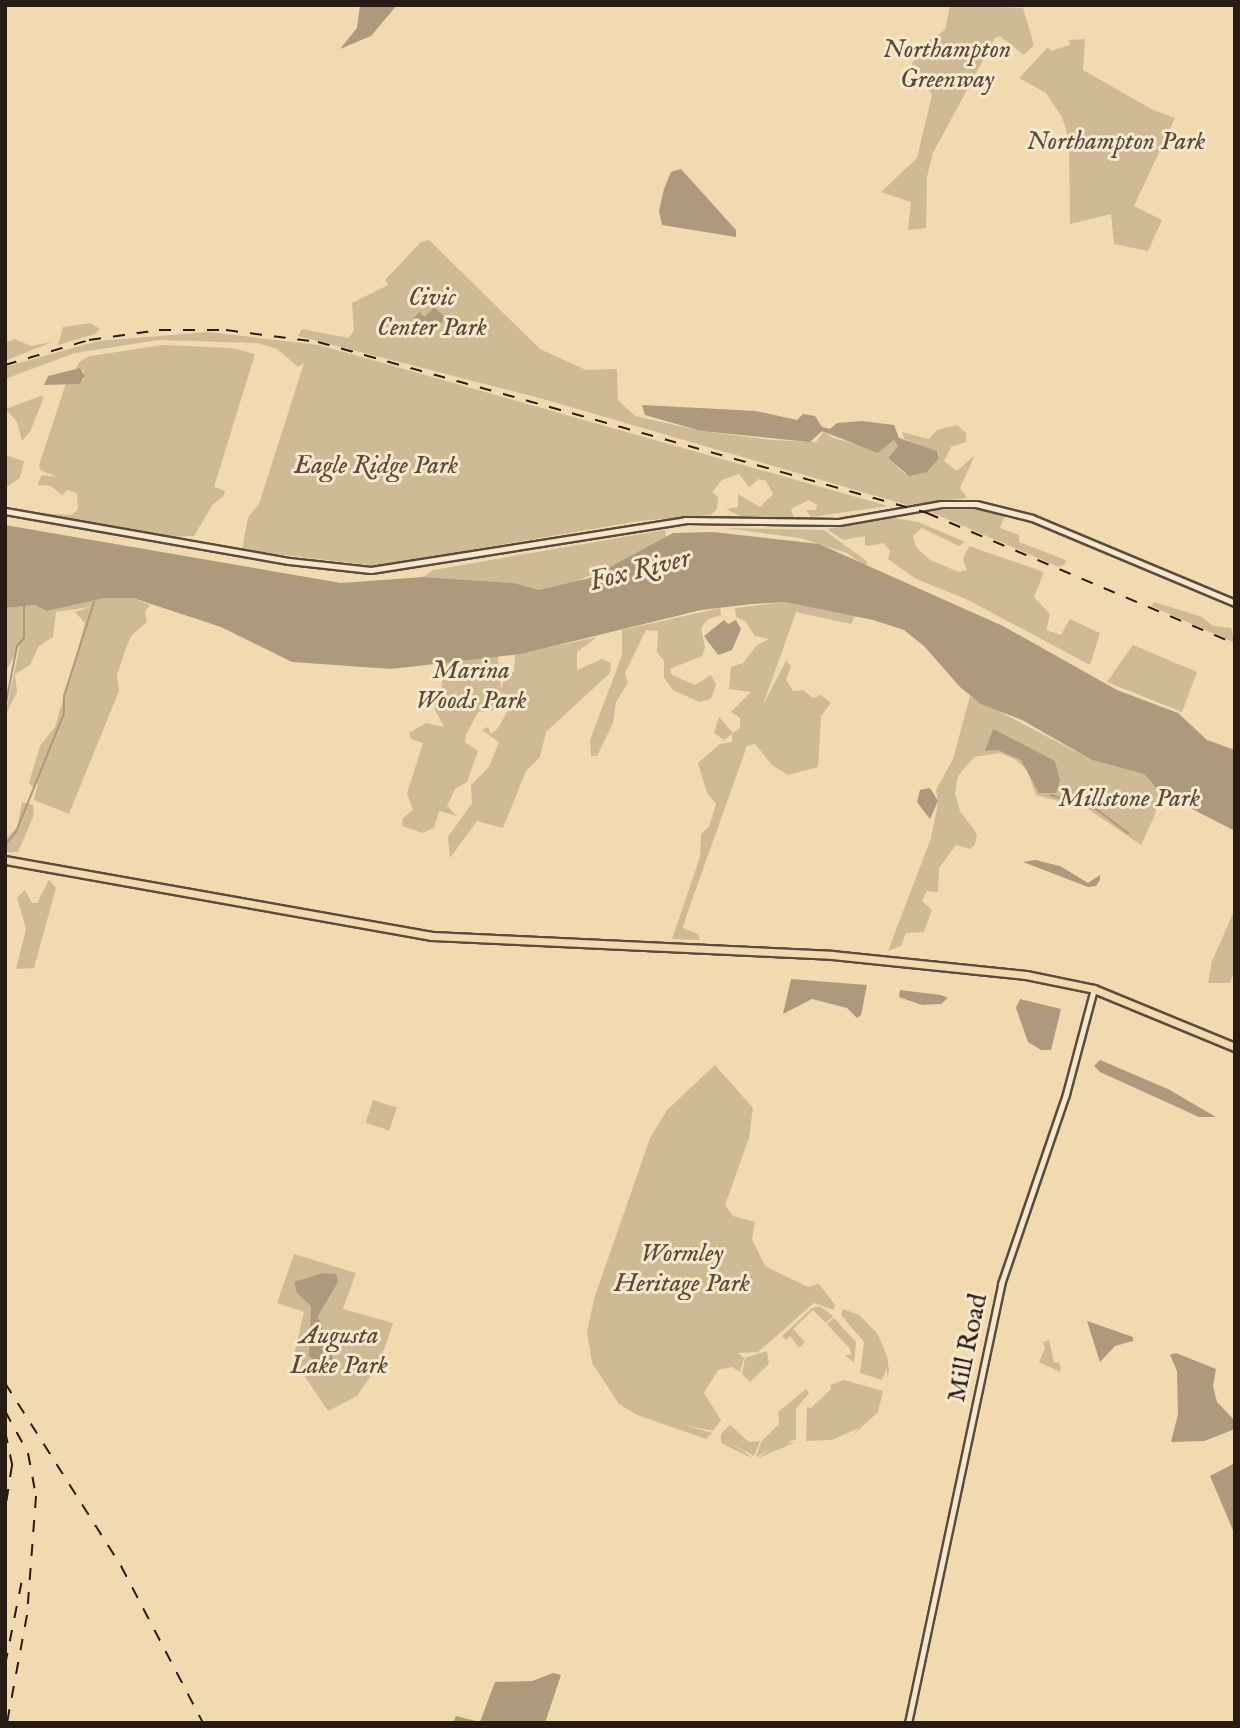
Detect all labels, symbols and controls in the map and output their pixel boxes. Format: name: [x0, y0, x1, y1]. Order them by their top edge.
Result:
park label: Northampton Greenway: [883, 34, 1011, 96]
park label: Northampton Park: [1027, 126, 1205, 158]
park label: Civic Center Park: [377, 282, 487, 344]
park label: Eagle Ridge Park: [294, 450, 458, 482]
water label: Fox River: [586, 542, 694, 600]
park label: Marina Woods Park: [415, 655, 527, 716]
park label: Millstone Park: [1058, 783, 1200, 815]
park label: Wormley Heritage Park: [614, 1238, 750, 1300]
street label: Mill Road: [941, 1291, 995, 1405]
park label: Augusta Lake Park: [290, 1320, 388, 1382]

